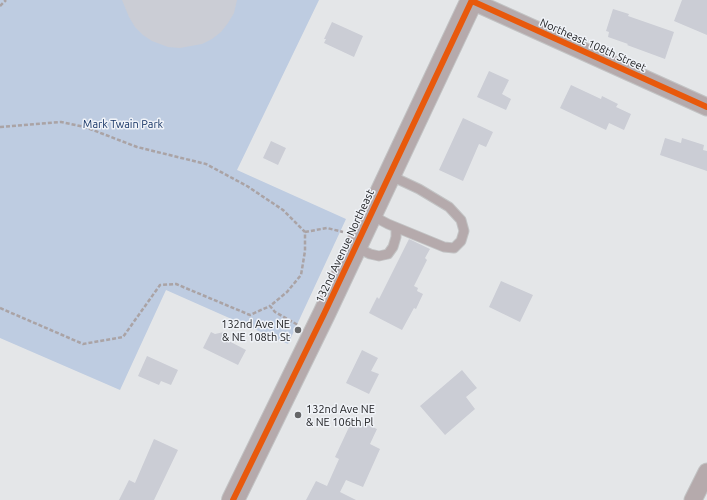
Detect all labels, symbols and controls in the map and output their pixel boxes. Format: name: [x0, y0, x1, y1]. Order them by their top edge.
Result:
street label: Northeast 108th Street: [538, 16, 648, 74]
park label: Mark Twain Park: [83, 117, 163, 131]
street label: 132nd Avenue Northeast: [313, 187, 377, 305]
place label: 132nd Ave NE & NE 108th St: [221, 317, 290, 343]
marker: 132nd Ave NE & NE 108th St: [293, 325, 303, 335]
place label: 132nd Ave NE & NE 106th Pl: [306, 402, 375, 428]
marker: 132nd Ave NE & NE 106th Pl: [293, 410, 303, 420]

